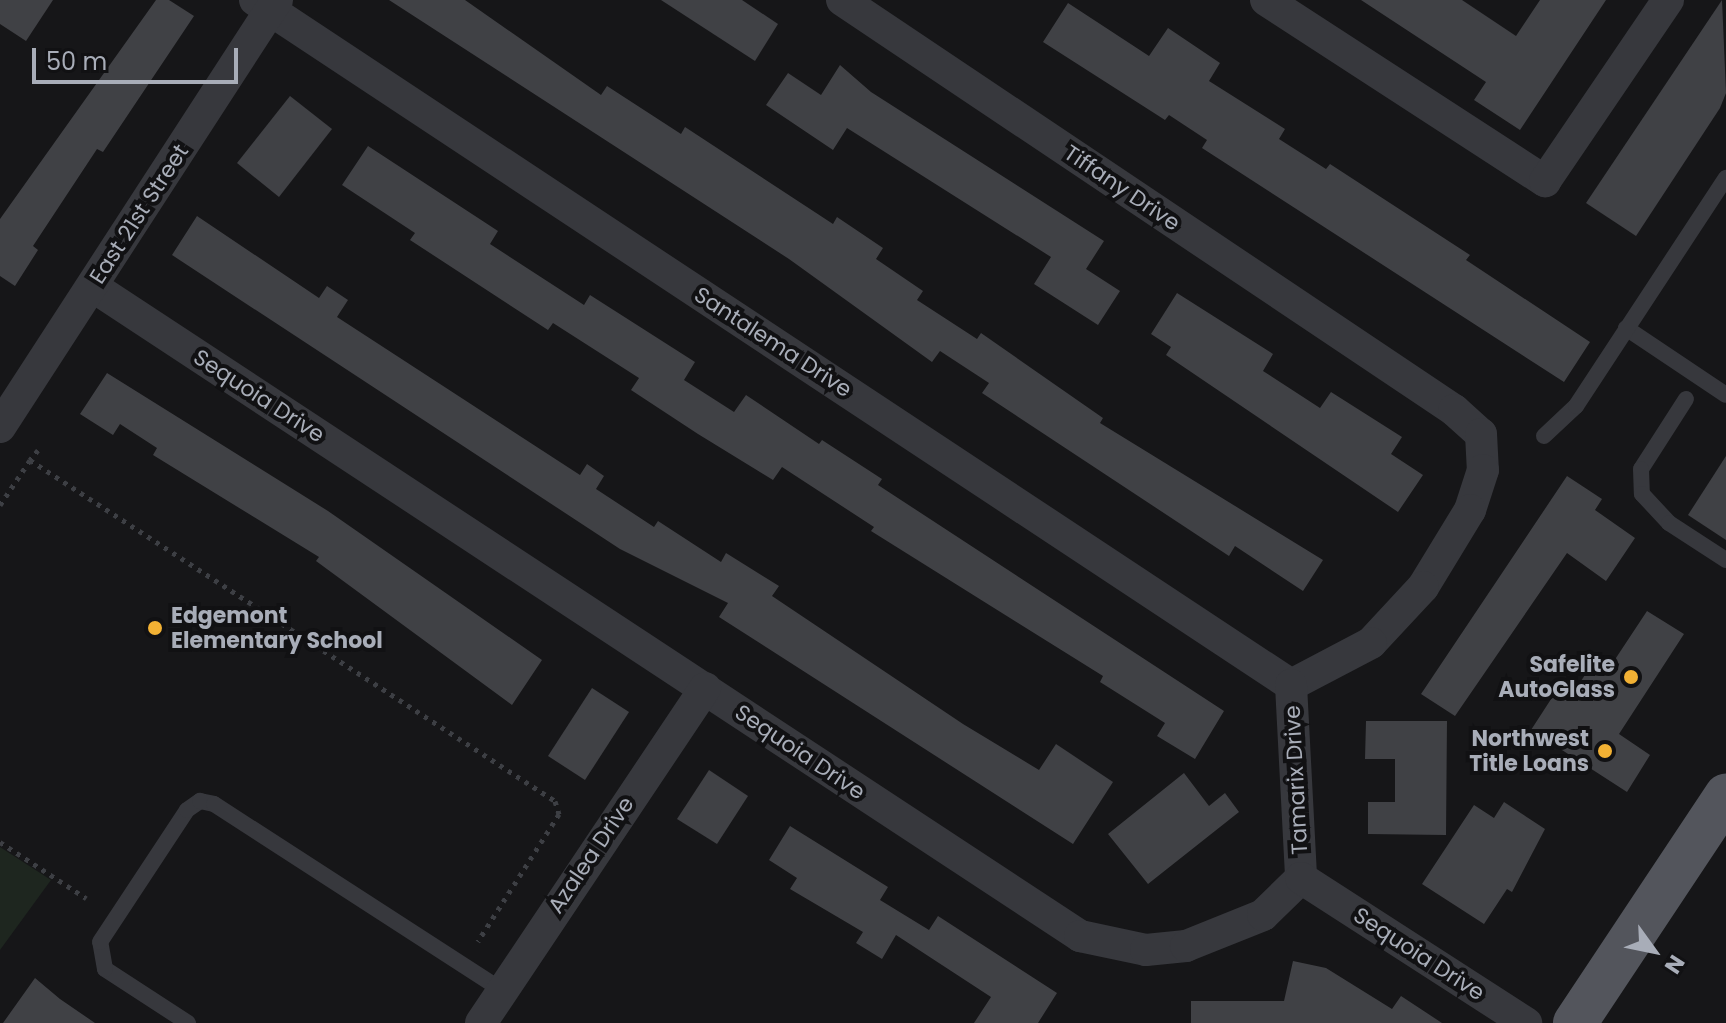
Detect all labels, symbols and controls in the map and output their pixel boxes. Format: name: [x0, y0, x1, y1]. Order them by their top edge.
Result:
scale bar: [36, 32, 242, 82]
text: 50 m: [46, 45, 107, 78]
street label: East 21st Street: [84, 139, 194, 289]
street label: Tiffany Drive: [1059, 140, 1185, 236]
street label: Santalema Drive: [689, 281, 857, 403]
street label: Sequoia Drive: [189, 344, 329, 448]
place label: Edgemont Elementary School: [171, 602, 383, 654]
marker: Edgemont Elementary School: [146, 619, 164, 637]
place label: Safelite AutoGlass: [1498, 651, 1615, 702]
marker: Safelite AutoGlass: [1622, 668, 1640, 686]
street label: Sequoia Drive: [730, 699, 870, 805]
street label: Tamarix Drive: [1279, 705, 1313, 855]
place label: Northwest Title Loans: [1469, 725, 1589, 776]
marker: Northwest Title Loans: [1596, 742, 1614, 760]
street label: Azalea Drive: [542, 792, 640, 918]
street label: Sequoia Drive: [1349, 902, 1489, 1006]
north arrow: [1614, 911, 1694, 991]
text: N: [1657, 949, 1692, 980]

